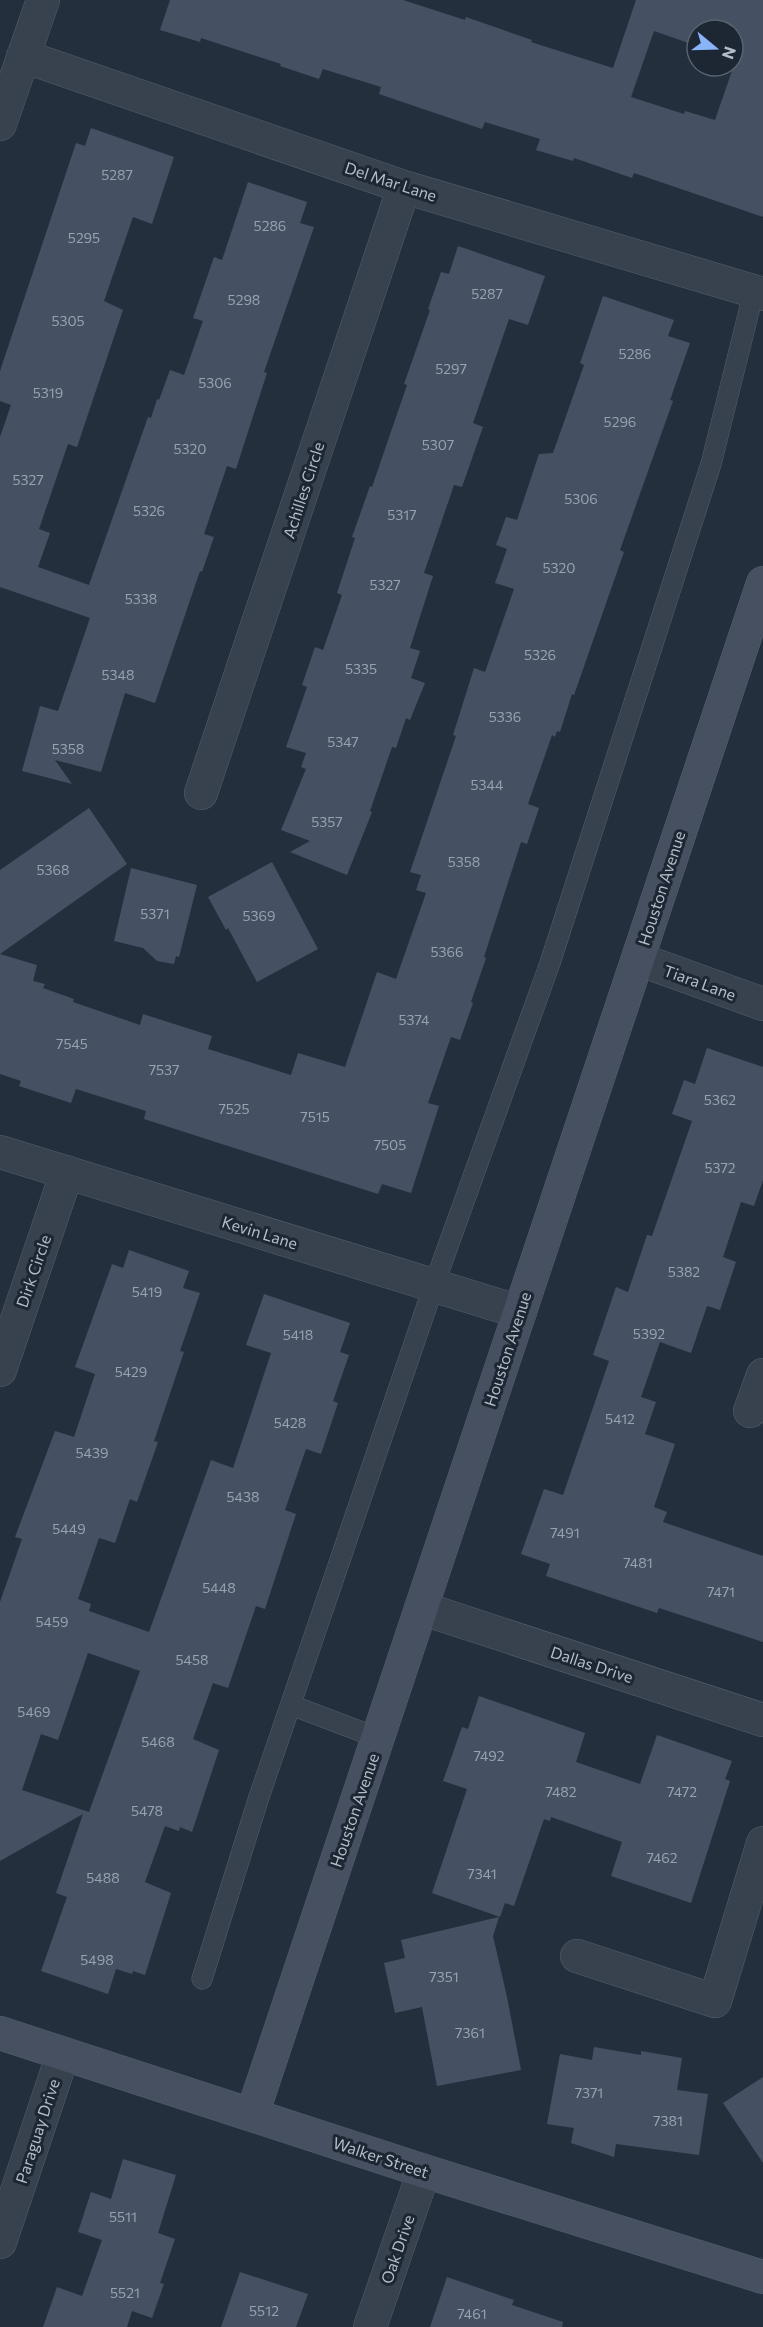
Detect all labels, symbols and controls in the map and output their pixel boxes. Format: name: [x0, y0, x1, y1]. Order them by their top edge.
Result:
north arrow: [685, 18, 745, 78]
text: N: [719, 44, 741, 62]
street label: Del Mar Lane: [343, 157, 439, 205]
house number: 5287: [101, 166, 133, 183]
house number: 5286: [254, 217, 286, 234]
house number: 5295: [68, 229, 100, 246]
house number: 5287: [471, 285, 503, 302]
house number: 5298: [228, 291, 260, 308]
house number: 5305: [51, 312, 85, 329]
house number: 5286: [619, 345, 651, 362]
house number: 5297: [435, 360, 467, 377]
house number: 5306: [198, 374, 232, 391]
house number: 5319: [33, 384, 63, 401]
house number: 5296: [604, 413, 636, 430]
house number: 5307: [422, 436, 454, 453]
street label: Achilles Circle: [278, 439, 328, 541]
house number: 5320: [174, 440, 206, 457]
house number: 5327: [12, 471, 44, 488]
house number: 5306: [564, 490, 598, 507]
house number: 5326: [133, 502, 165, 519]
house number: 5317: [387, 506, 417, 523]
house number: 5320: [543, 559, 575, 576]
house number: 5327: [369, 576, 401, 593]
house number: 5338: [125, 590, 157, 607]
house number: 5326: [524, 646, 556, 663]
house number: 5335: [345, 660, 377, 677]
house number: 5348: [102, 666, 134, 683]
house number: 5336: [489, 708, 521, 725]
house number: 5347: [327, 733, 359, 750]
house number: 5358: [52, 740, 84, 757]
house number: 5344: [471, 776, 504, 793]
house number: 5357: [311, 813, 343, 830]
street label: Houston Avenue: [634, 828, 688, 948]
house number: 5358: [448, 853, 480, 870]
house number: 5368: [36, 861, 70, 878]
house number: 5371: [140, 905, 170, 922]
house number: 5369: [243, 907, 275, 924]
house number: 5366: [430, 943, 464, 960]
street label: Tiara Lane: [661, 960, 739, 1004]
house number: 5374: [399, 1011, 430, 1028]
house number: 7545: [56, 1035, 88, 1052]
house number: 7537: [149, 1061, 179, 1078]
house number: 5362: [704, 1091, 736, 1108]
house number: 7525: [218, 1100, 250, 1117]
house number: 7515: [300, 1108, 330, 1125]
house number: 7505: [374, 1136, 406, 1153]
house number: 5372: [704, 1159, 736, 1176]
street label: Kevin Lane: [220, 1211, 300, 1253]
street label: Dirk Circle: [12, 1232, 54, 1310]
house number: 5382: [668, 1263, 700, 1280]
house number: 5419: [132, 1283, 162, 1300]
street label: Houston Avenue: [480, 1289, 534, 1409]
house number: 5392: [633, 1325, 665, 1342]
house number: 5418: [283, 1326, 313, 1343]
house number: 5429: [115, 1363, 147, 1380]
house number: 5412: [605, 1410, 635, 1427]
house number: 5428: [274, 1414, 306, 1431]
house number: 5439: [76, 1444, 108, 1461]
house number: 5438: [227, 1488, 259, 1505]
house number: 5449: [52, 1520, 86, 1537]
house number: 7491: [550, 1524, 580, 1541]
house number: 7481: [623, 1554, 653, 1571]
house number: 5448: [202, 1579, 236, 1596]
house number: 7471: [707, 1583, 735, 1600]
house number: 5459: [36, 1613, 68, 1630]
street label: Dallas Drive: [548, 1642, 636, 1686]
house number: 5458: [176, 1651, 208, 1668]
house number: 5469: [17, 1703, 51, 1720]
house number: 5468: [141, 1733, 175, 1750]
house number: 7492: [473, 1747, 505, 1764]
street label: Houston Avenue: [326, 1751, 382, 1869]
house number: 7482: [545, 1783, 577, 1800]
house number: 7472: [667, 1783, 697, 1800]
house number: 5478: [131, 1802, 163, 1819]
house number: 7462: [646, 1849, 678, 1866]
house number: 7341: [467, 1865, 497, 1882]
house number: 5488: [86, 1869, 120, 1886]
house number: 5498: [80, 1951, 114, 1968]
house number: 7351: [429, 1968, 459, 1985]
house number: 7361: [455, 2024, 485, 2041]
street label: Paraguay Drive: [11, 2076, 63, 2186]
house number: 7371: [575, 2084, 603, 2101]
house number: 7381: [653, 2112, 683, 2129]
street label: Walker Street: [331, 2133, 432, 2182]
house number: 5511: [109, 2208, 137, 2225]
street label: Oak Drive: [376, 2212, 418, 2286]
house number: 5521: [110, 2284, 140, 2301]
house number: 5512: [249, 2302, 279, 2319]
house number: 7461: [457, 2305, 487, 2322]

